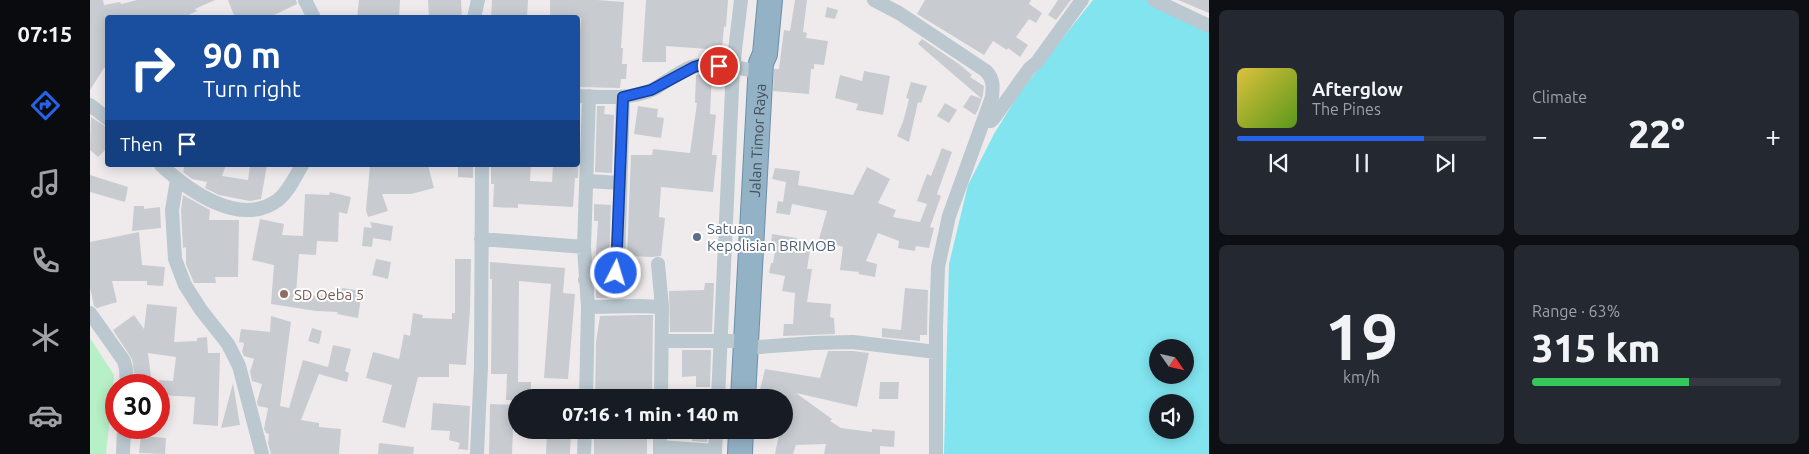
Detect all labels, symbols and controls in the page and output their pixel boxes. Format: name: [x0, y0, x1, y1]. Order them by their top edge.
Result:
text: 07:15: [17, 21, 73, 46]
icon: right: [120, 35, 185, 100]
text: 90 m: [203, 35, 281, 75]
pin: [698, 45, 740, 87]
icon: arrive: [705, 52, 733, 80]
text: Turn right: [203, 76, 301, 101]
text: Afterglow: [1312, 78, 1403, 100]
street label: Jalan Timor Raya: [745, 83, 768, 198]
icon: directions: [28, 88, 63, 123]
text: Climate: [1532, 88, 1587, 106]
text: The Pines: [1312, 100, 1381, 118]
text: 22°: [1628, 113, 1685, 155]
text: −: [1532, 120, 1548, 151]
text: +: [1765, 120, 1781, 151]
icon: arrive: [173, 130, 201, 158]
text: Then: [120, 133, 163, 155]
icon: previous: [1265, 149, 1293, 177]
icon: pause: [1348, 149, 1376, 177]
icon: next: [1431, 149, 1459, 177]
icon: music: [28, 166, 63, 201]
place label: Satuan Kepolisian BRIMOB: [707, 220, 836, 254]
marker: Satuan Kepolisian BRIMOB: [691, 231, 703, 243]
icon: phone: [28, 243, 63, 278]
position arrow: [589, 246, 641, 298]
place label: SD Oeba 5: [294, 286, 364, 303]
marker: SD Oeba 5: [278, 288, 290, 300]
text: 19: [1325, 299, 1398, 372]
text: Range · 63%: [1532, 302, 1620, 320]
icon: climate: [28, 320, 63, 355]
text: 315 km: [1532, 327, 1660, 369]
north arrow: [1149, 339, 1194, 384]
map controls: [1149, 339, 1194, 439]
text: km/h: [1343, 368, 1380, 386]
speed limit sign: 30: [105, 374, 170, 439]
button: sound: [1149, 394, 1194, 439]
icon: car: [28, 398, 63, 433]
text: 07:16 · 1 min · 140 m: [562, 403, 739, 425]

